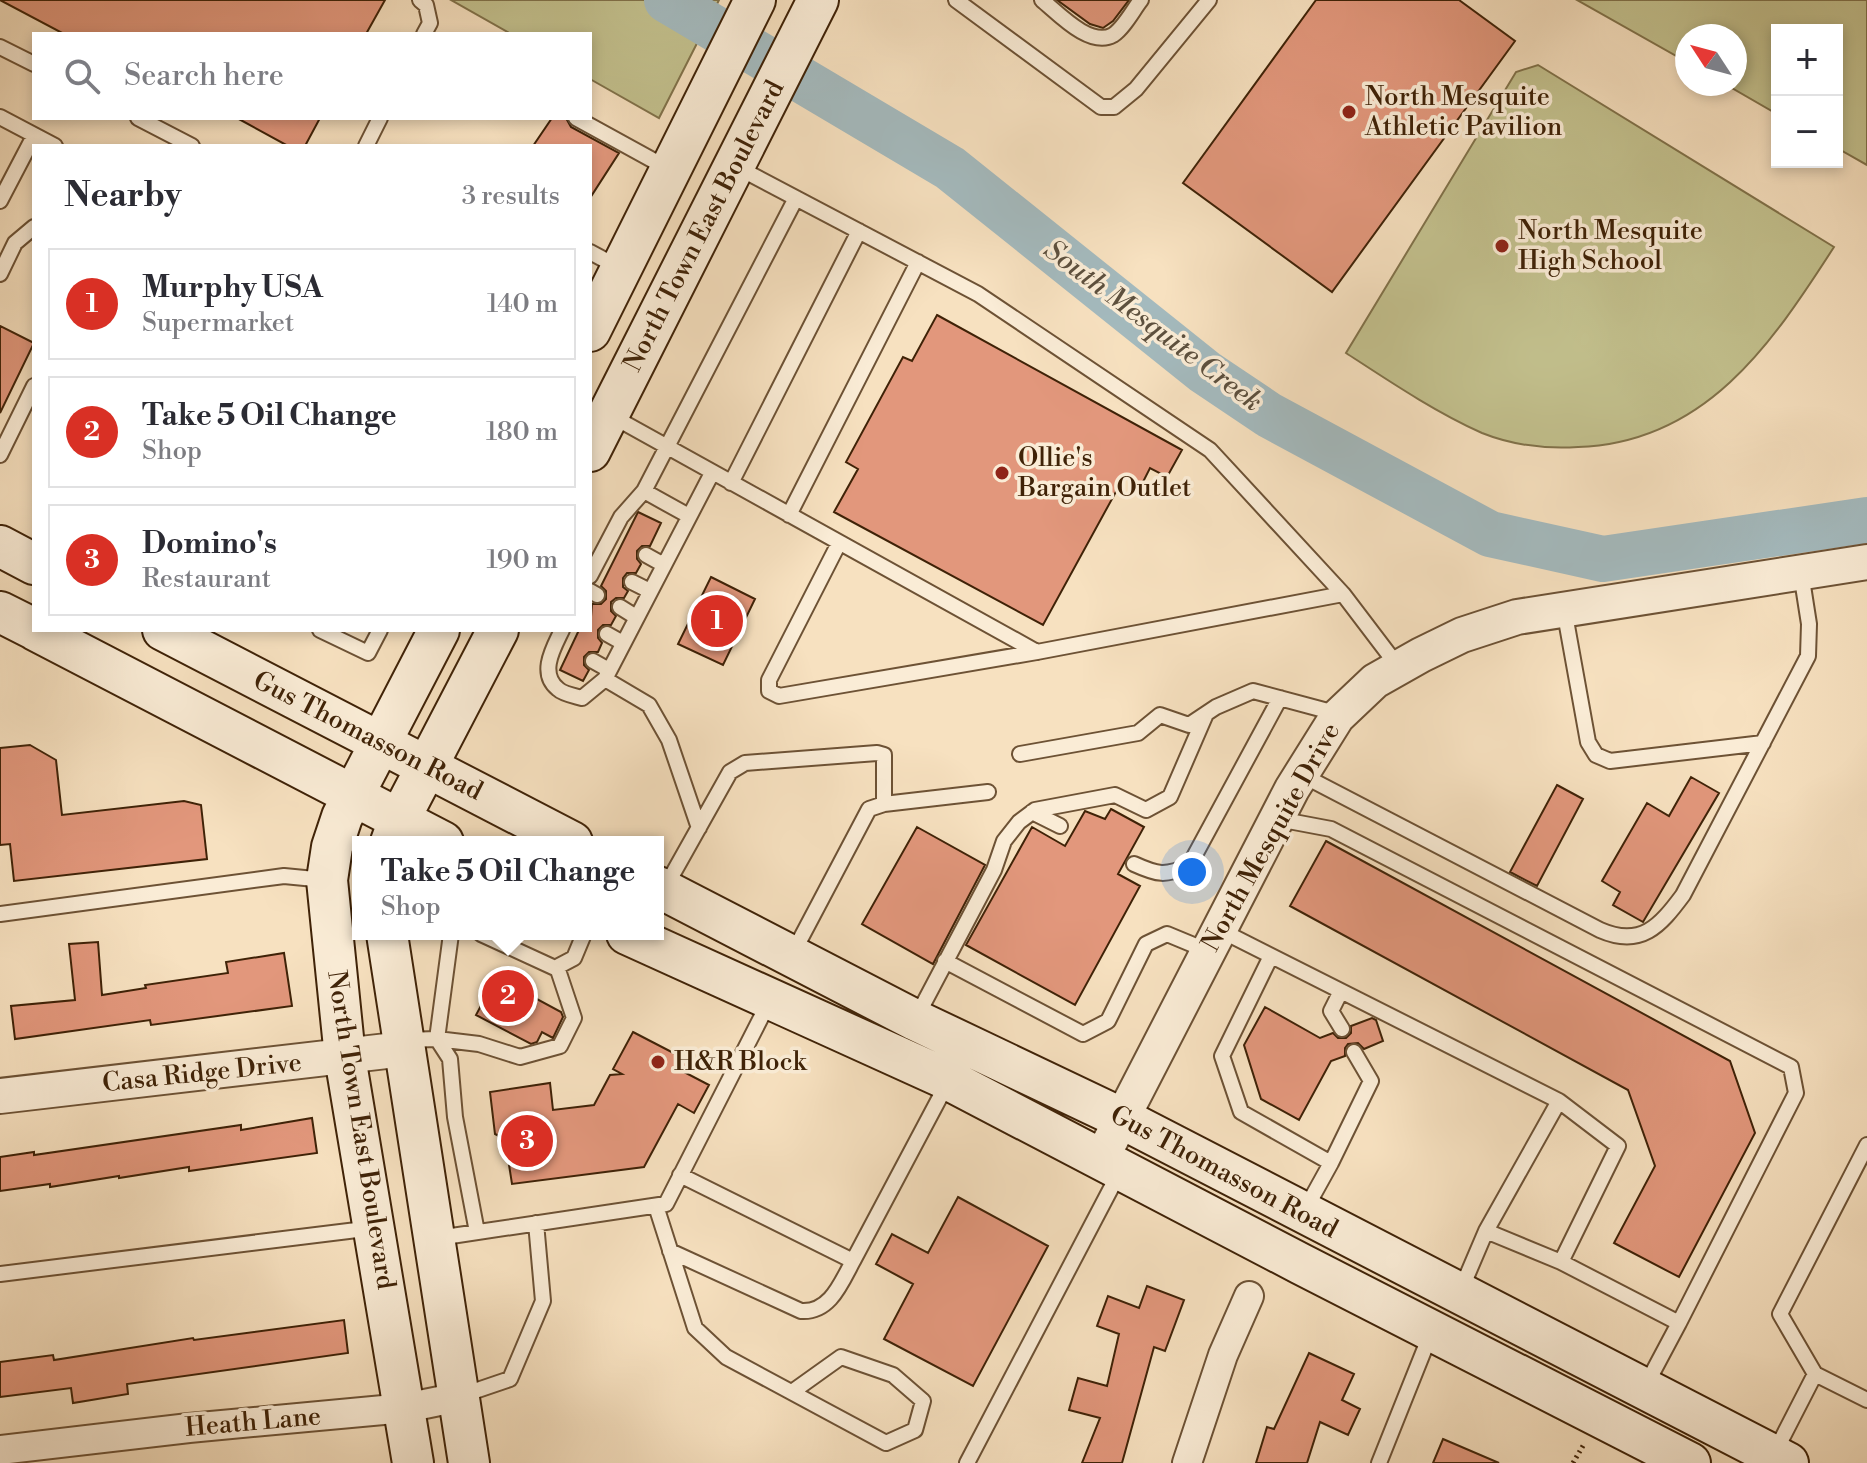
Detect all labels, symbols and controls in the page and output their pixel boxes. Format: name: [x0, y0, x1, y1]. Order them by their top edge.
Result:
north arrow: [1675, 24, 1747, 96]
map controls: [1771, 24, 1843, 168]
button: +: [1771, 24, 1843, 96]
search box: [32, 32, 592, 120]
icon: search: [60, 54, 104, 98]
text: Search here: [124, 57, 284, 95]
street label: North Town East Boulevard: [617, 75, 792, 377]
place label: North Mesquite Athletic Pavilion: [1364, 81, 1562, 143]
button: −: [1771, 96, 1843, 168]
marker: North Mesquite Athletic Pavilion: [1340, 103, 1358, 121]
text: Nearby: [64, 175, 182, 217]
text: 3 results: [462, 180, 560, 212]
place label: North Mesquite High School: [1518, 215, 1703, 277]
water label: South Mesquite Creek: [1037, 232, 1269, 420]
marker: North Mesquite High School: [1493, 237, 1511, 255]
text: Murphy USA: [142, 269, 323, 307]
text: 1: [86, 288, 98, 320]
text: 140 m: [487, 288, 558, 320]
text: Supermarket: [142, 307, 294, 339]
text: Take 5 Oil Change: [142, 397, 397, 435]
text: 2: [84, 416, 100, 448]
text: 180 m: [486, 416, 558, 448]
text: Shop: [142, 435, 202, 467]
place label: Ollie's Bargain Outlet: [1017, 442, 1191, 504]
marker: Ollie's Bargain Outlet: [993, 464, 1011, 482]
text: Domino's: [142, 525, 277, 563]
text: 3: [84, 544, 100, 576]
text: 190 m: [487, 544, 558, 576]
text: Restaurant: [142, 563, 271, 595]
pin: 1: [691, 591, 743, 651]
street label: Gus Thomasson Road: [248, 664, 488, 808]
street label: North Mesquite Drive: [1195, 717, 1347, 957]
popup: [352, 836, 664, 940]
your location: [1172, 852, 1212, 892]
text: Take 5 Oil Change: [381, 853, 635, 891]
text: Shop: [381, 891, 441, 923]
pin: 2: [482, 966, 534, 1026]
street label: North Town East Boulevard: [320, 968, 402, 1292]
place label: H&R Block: [674, 1046, 808, 1078]
street label: Casa Ridge Drive: [101, 1047, 303, 1099]
marker: H&R Block: [649, 1053, 667, 1071]
street label: Gus Thomasson Road: [1105, 1098, 1343, 1246]
pin: 3: [501, 1111, 553, 1171]
street label: Heath Lane: [184, 1400, 322, 1444]

